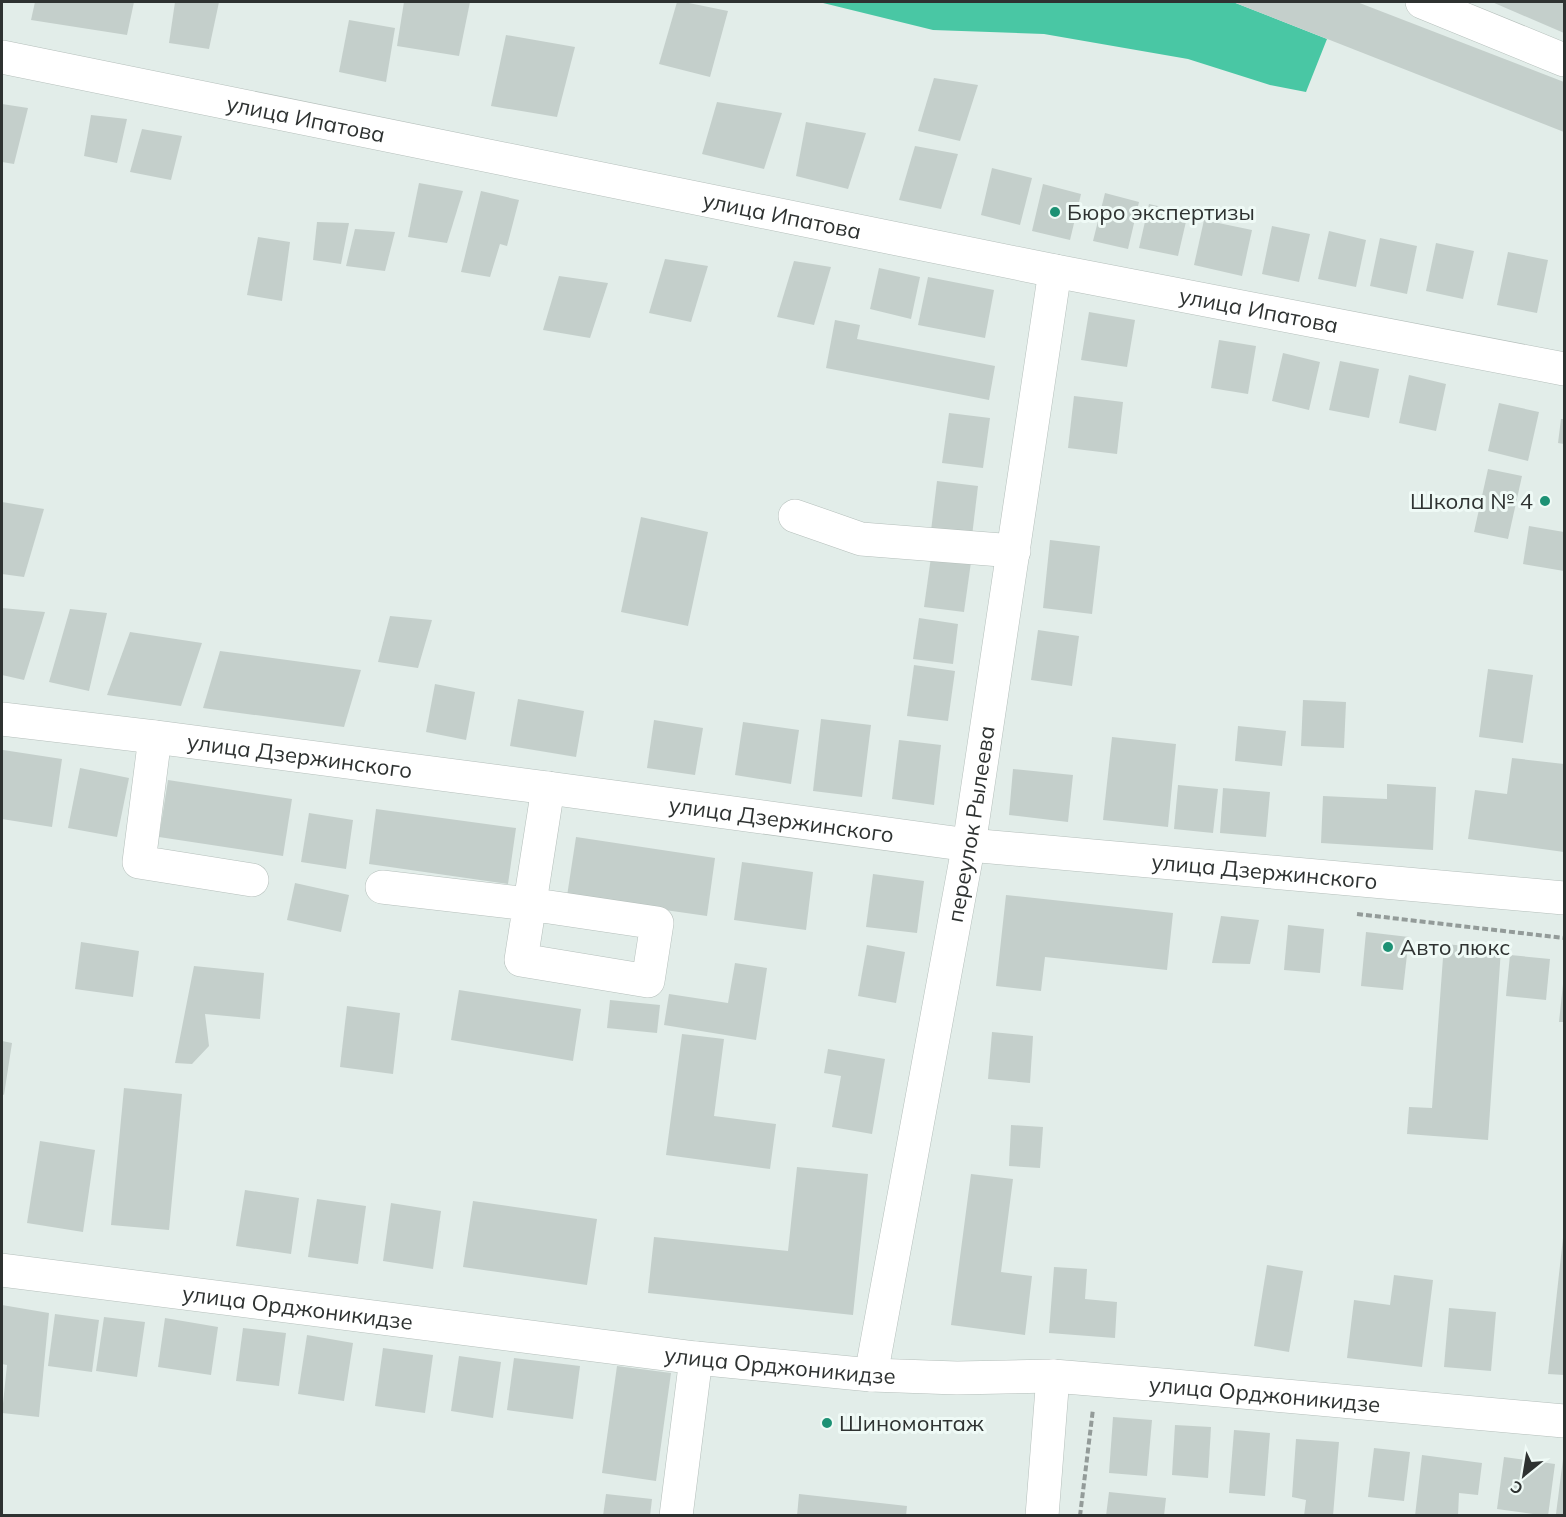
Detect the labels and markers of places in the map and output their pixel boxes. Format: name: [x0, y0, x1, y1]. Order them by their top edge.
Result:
place label: Бюро экспертизы: [1067, 198, 1255, 226]
marker: Бюро экспертизы: [1048, 205, 1062, 219]
place label: Школа № 4: [1410, 487, 1533, 515]
marker: Школа № 4: [1538, 494, 1552, 508]
place label: Авто люкс: [1400, 933, 1510, 961]
marker: Авто люкс: [1381, 940, 1395, 954]
place label: Шиномонтаж: [839, 1409, 984, 1437]
marker: Шиномонтаж: [820, 1416, 834, 1430]

